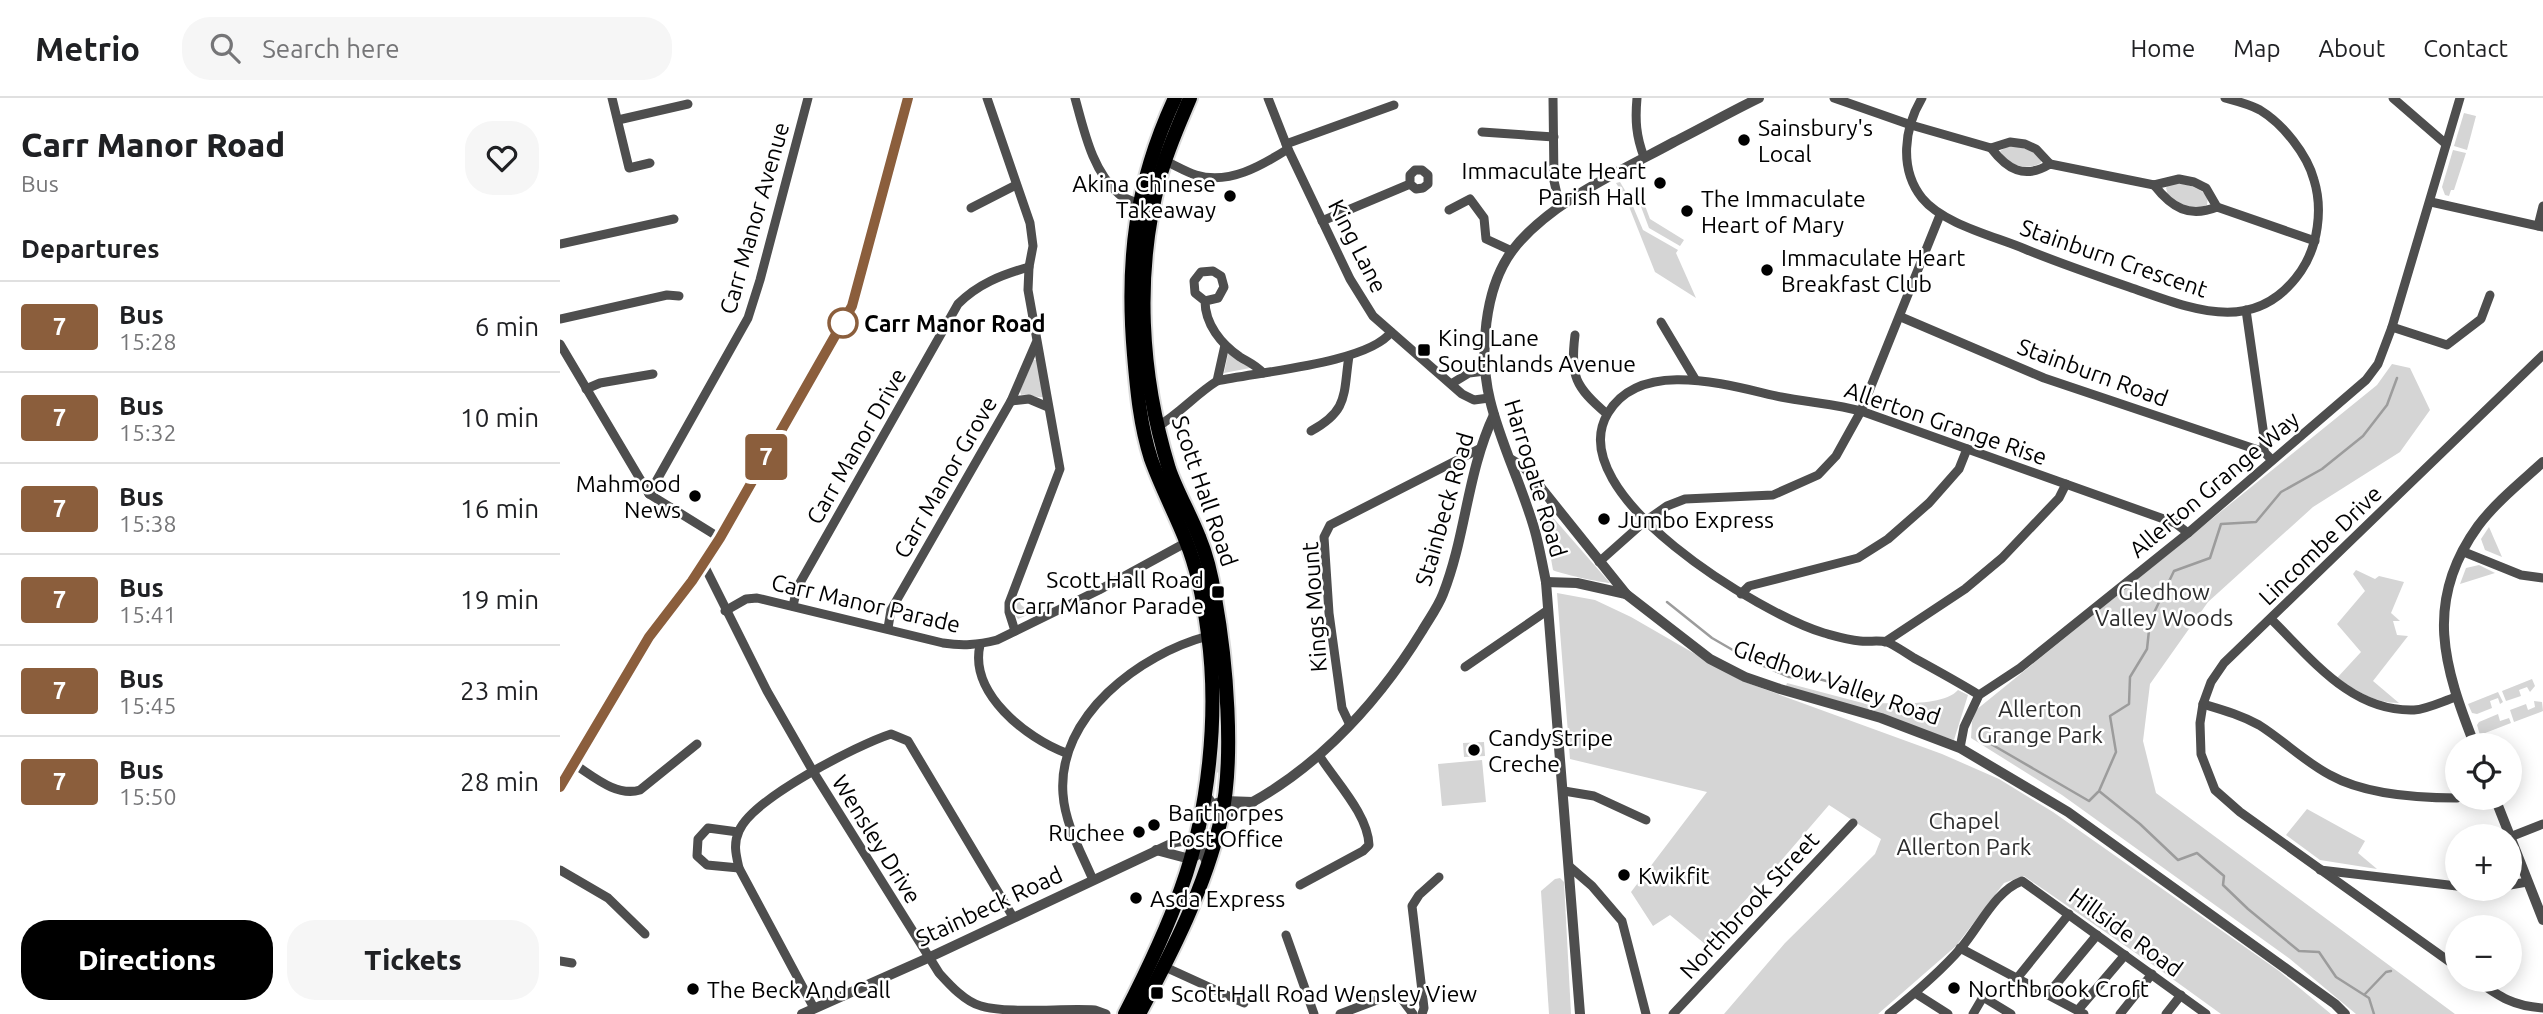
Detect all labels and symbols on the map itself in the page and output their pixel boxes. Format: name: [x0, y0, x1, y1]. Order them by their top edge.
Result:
place label: Sainsbury's Local: [1758, 115, 1873, 166]
street label: Carr Manor Avenue: [715, 119, 793, 317]
marker: Sainsbury's Local: [1736, 132, 1752, 148]
place label: Immaculate Heart Parish Hall: [1462, 158, 1646, 209]
place label: Akina Chinese Takeaway: [1072, 171, 1216, 222]
marker: Immaculate Heart Parish Hall: [1652, 175, 1668, 191]
place label: The Immaculate Heart of Mary: [1701, 186, 1866, 237]
marker: Akina Chinese Takeaway: [1222, 188, 1238, 204]
street label: King Lane: [1324, 195, 1392, 297]
marker: The Immaculate Heart of Mary: [1679, 203, 1695, 219]
street label: Stainburn Crescent: [2017, 214, 2211, 302]
place label: Immaculate Heart Breakfast Club: [1781, 245, 1965, 296]
marker: Immaculate Heart Breakfast Club: [1759, 262, 1775, 278]
marker: Carr Manor Road: [828, 308, 858, 338]
place label: Carr Manor Road: [864, 311, 1046, 336]
place label: King Lane Southlands Avenue: [1438, 325, 1636, 376]
street label: Stainburn Road: [2014, 333, 2172, 411]
marker: King Lane Southlands Avenue: [1416, 342, 1432, 358]
street label: Carr Manor Drive: [801, 364, 911, 528]
street label: Allerton Grange Rise: [1842, 377, 2050, 469]
street label: Carr Manor Grove: [889, 392, 1001, 562]
street label: Harrogate Road: [1500, 396, 1572, 560]
street label: Allerton Grange Way: [2124, 406, 2304, 562]
street label: Scott Hall Road: [1168, 412, 1242, 570]
street label: Stainbeck Road: [1410, 429, 1478, 589]
line badge: 7: [743, 434, 789, 480]
place label: Mahmood News: [576, 471, 681, 522]
street label: Lincombe Drive: [2254, 480, 2386, 610]
marker: Mahmood News: [687, 488, 703, 504]
place label: Jumbo Express: [1618, 507, 1774, 532]
marker: Jumbo Express: [1596, 511, 1612, 527]
street label: Kings Mount: [1297, 541, 1331, 673]
place label: Scott Hall Road Carr Manor Parade: [1011, 567, 1204, 618]
street label: Carr Manor Parade: [769, 569, 963, 637]
park label: Gledhow Valley Woods: [2095, 579, 2233, 630]
marker: Scott Hall Road Carr Manor Parade: [1210, 584, 1226, 600]
street label: Gledhow Valley Road: [1730, 635, 1944, 729]
park label: Allerton Grange Park: [1977, 696, 2103, 747]
place label: CandyStripe Creche: [1488, 725, 1613, 776]
marker: CandyStripe Creche: [1466, 742, 1482, 758]
street label: Wensley Drive: [828, 770, 926, 908]
place label: Barthorpes Post Office: [1168, 800, 1284, 851]
park label: Chapel Allerton Park: [1897, 808, 2032, 859]
marker: Barthorpes Post Office: [1146, 817, 1162, 833]
place label: Ruchee: [1048, 820, 1125, 845]
marker: Ruchee: [1131, 824, 1147, 840]
street label: Northbrook Street: [1675, 827, 1823, 983]
street label: Stainbeck Road: [912, 861, 1066, 951]
place label: Kwikfit: [1638, 863, 1710, 888]
marker: Kwikfit: [1616, 867, 1632, 883]
street label: Hillside Road: [2065, 883, 2187, 981]
place label: Asda Express: [1150, 886, 1285, 911]
marker: Asda Express: [1128, 890, 1144, 906]
place label: Northbrook Croft: [1968, 976, 2149, 1001]
place label: The Beck And Call: [707, 977, 891, 1002]
marker: Northbrook Croft: [1946, 980, 1962, 996]
marker: The Beck And Call: [685, 981, 701, 997]
place label: Scott Hall Road Wensley View: [1171, 981, 1477, 1006]
marker: Scott Hall Road Wensley View: [1149, 985, 1165, 1001]

